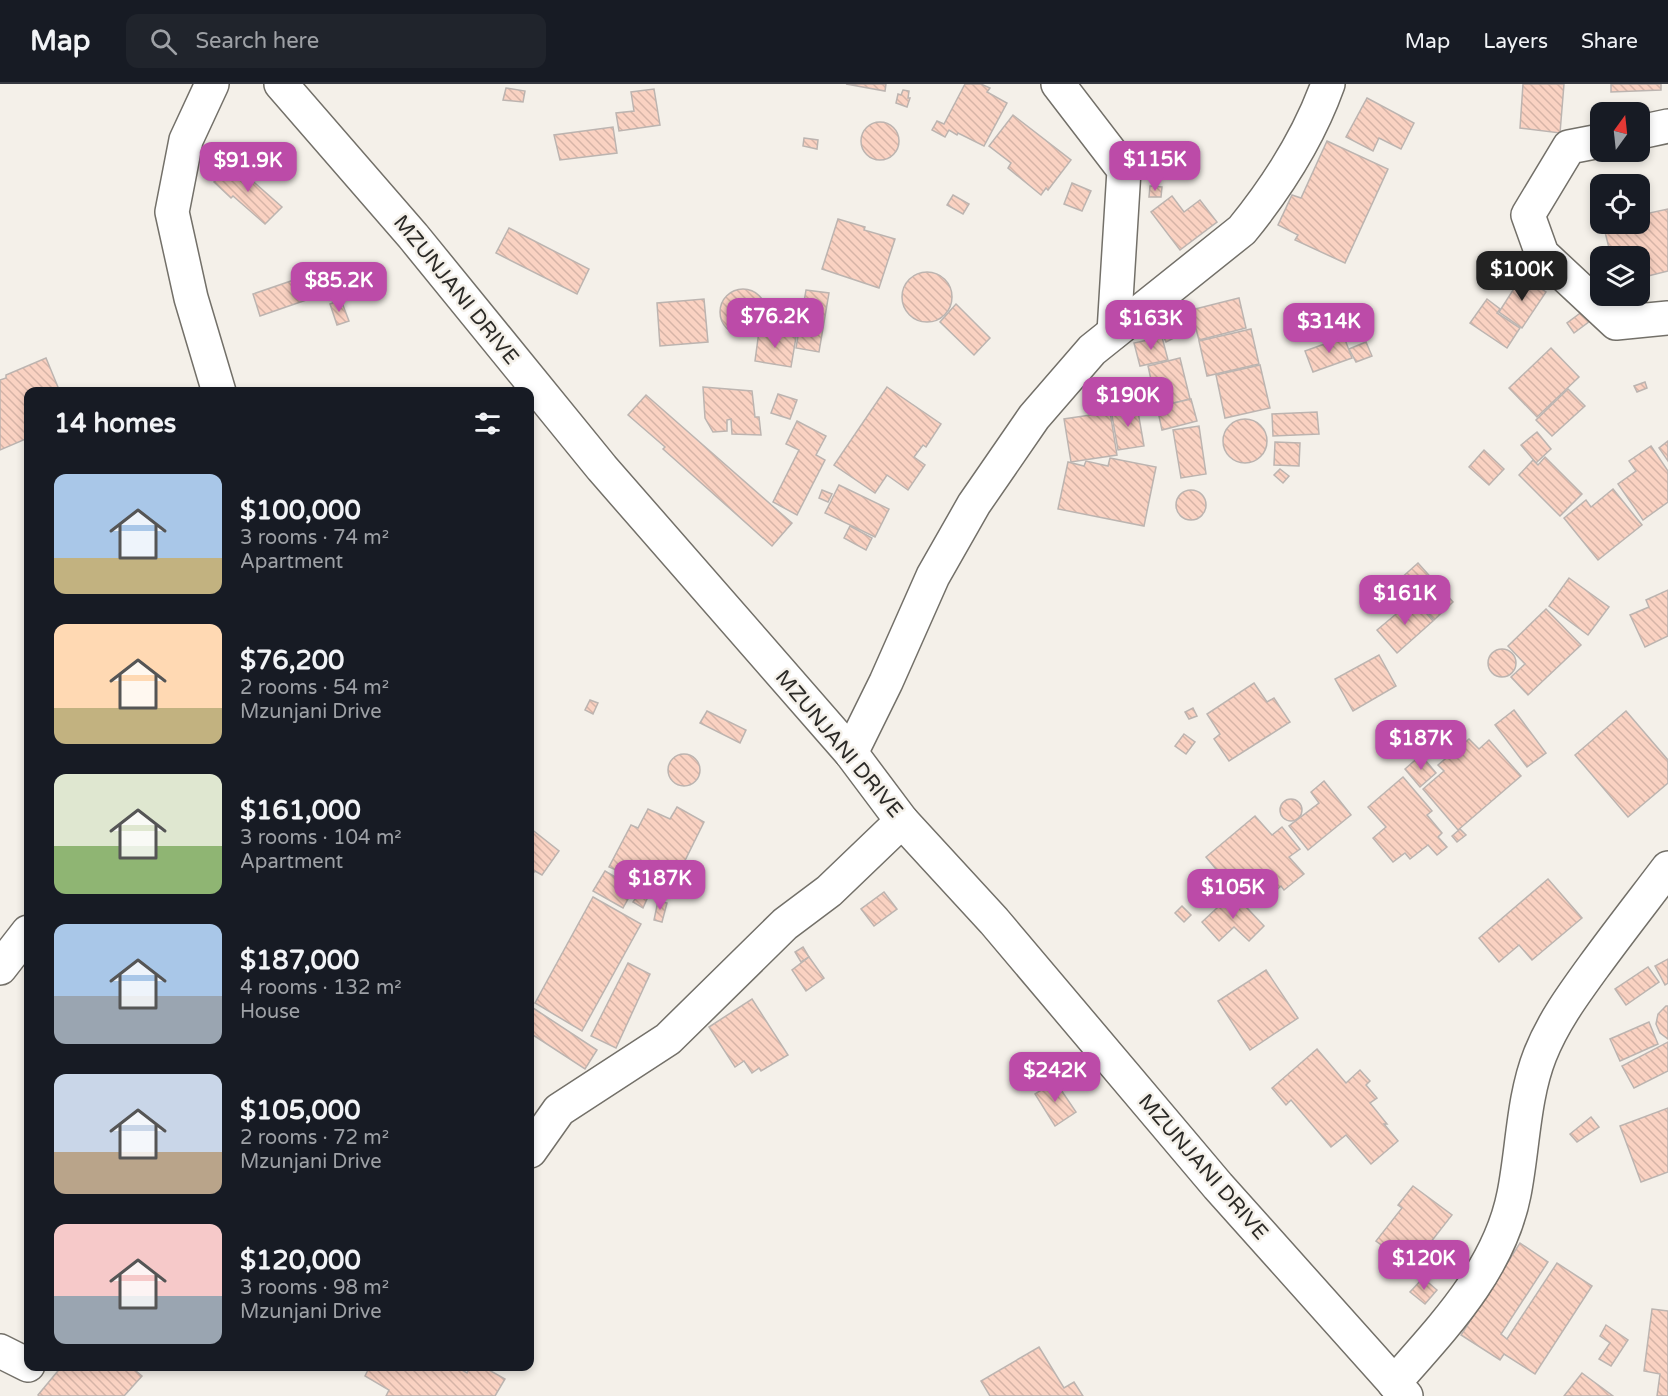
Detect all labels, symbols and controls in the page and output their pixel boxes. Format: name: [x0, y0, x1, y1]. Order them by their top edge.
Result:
search box: [126, 14, 546, 68]
text: Map: [30, 24, 90, 58]
icon: search: [147, 25, 180, 58]
text: Search here: [195, 28, 319, 54]
text: Map: [1405, 29, 1450, 54]
text: Layers: [1483, 29, 1548, 54]
text: Share: [1581, 29, 1638, 54]
north arrow: [1590, 102, 1650, 162]
map controls: [1590, 102, 1650, 306]
pin: $115K: [1113, 141, 1197, 192]
pin: $91.9K: [199, 142, 297, 193]
text: $115K: [1123, 148, 1187, 172]
text: $91.9K: [214, 149, 282, 173]
button: locate: [1590, 174, 1650, 234]
street label: MZUNJANI DRIVE: [388, 210, 524, 370]
button: layers: [1590, 246, 1650, 306]
pin: $100K: [1480, 251, 1564, 302]
text: $100K: [1490, 258, 1554, 282]
pin: $85.2K: [290, 262, 388, 313]
text: $85.2K: [305, 269, 373, 293]
pin: $76.2K: [726, 298, 824, 349]
pin: $163K: [1109, 300, 1193, 351]
pin: $314K: [1287, 303, 1371, 354]
text: $76.2K: [741, 305, 809, 329]
text: $163K: [1119, 307, 1183, 331]
text: $314K: [1297, 310, 1361, 334]
pin: $190K: [1086, 377, 1170, 428]
text: $190K: [1096, 384, 1160, 408]
icon: filters: [471, 407, 504, 440]
text: 14 homes: [54, 408, 176, 439]
text: $100,000: [240, 495, 361, 526]
icon: home: [102, 498, 174, 570]
text: 3 rooms · 74 m²: [240, 526, 389, 550]
text: Apartment: [240, 550, 343, 574]
pin: $161K: [1363, 575, 1447, 626]
text: $161K: [1373, 582, 1437, 606]
text: $76,200: [240, 645, 344, 676]
icon: home: [102, 648, 174, 720]
street label: MZUNJANI DRIVE: [770, 665, 908, 823]
text: 2 rooms · 54 m²: [240, 676, 389, 700]
text: Mzunjani Drive: [240, 700, 382, 724]
pin: $187K: [1379, 720, 1463, 771]
text: $187K: [1389, 727, 1453, 751]
text: $161,000: [240, 795, 361, 826]
icon: home: [102, 798, 174, 870]
text: 3 rooms · 104 m²: [240, 826, 402, 850]
text: Apartment: [240, 850, 343, 874]
pin: $187K: [618, 860, 702, 911]
text: $187K: [628, 867, 692, 891]
pin: $105K: [1191, 869, 1275, 920]
text: $105K: [1201, 876, 1265, 900]
text: $187,000: [240, 945, 359, 976]
icon: home: [102, 948, 174, 1020]
text: 4 rooms · 132 m²: [240, 976, 402, 1000]
text: House: [240, 1000, 300, 1024]
pin: $242K: [1013, 1052, 1097, 1103]
text: $242K: [1023, 1059, 1087, 1083]
street label: MZUNJANI DRIVE: [1133, 1089, 1273, 1245]
text: $105,000: [240, 1095, 360, 1126]
icon: home: [102, 1098, 174, 1170]
text: 2 rooms · 72 m²: [240, 1126, 389, 1150]
text: Mzunjani Drive: [240, 1150, 382, 1174]
pin: $120K: [1382, 1240, 1466, 1291]
text: $120,000: [240, 1245, 361, 1276]
text: $120K: [1392, 1247, 1456, 1271]
icon: home: [102, 1248, 174, 1320]
text: 3 rooms · 98 m²: [240, 1276, 389, 1300]
text: Mzunjani Drive: [240, 1300, 382, 1324]

